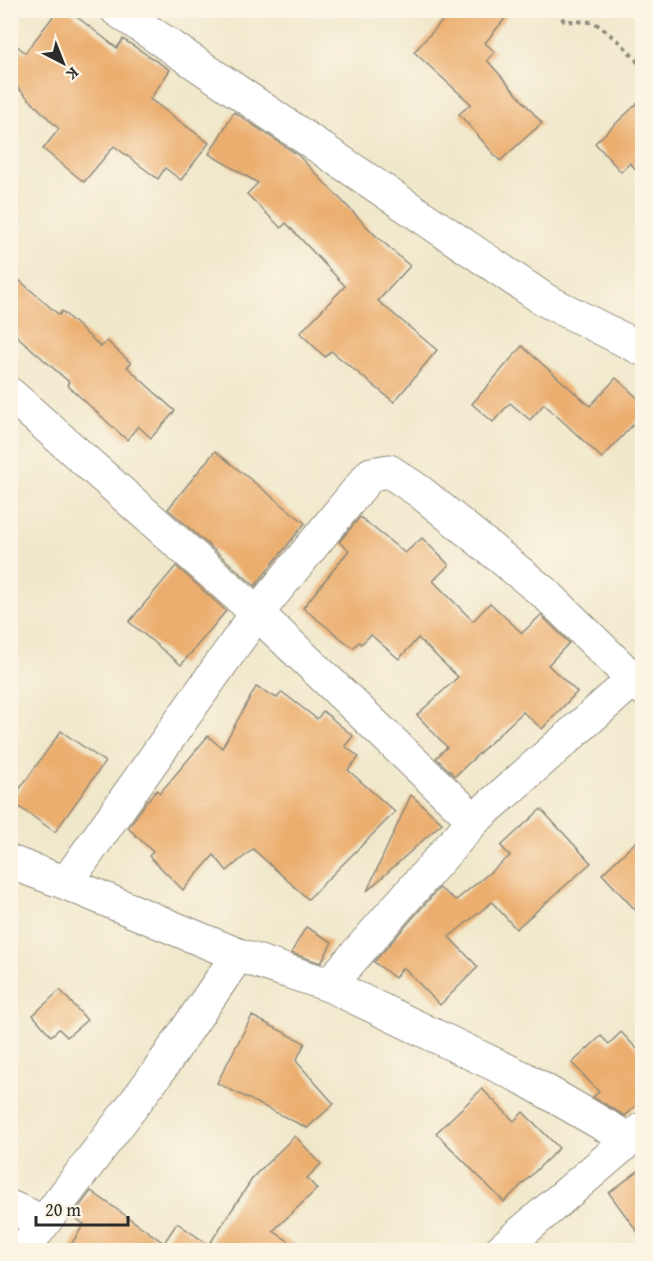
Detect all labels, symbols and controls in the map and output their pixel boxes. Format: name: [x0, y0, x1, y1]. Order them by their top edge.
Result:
north arrow: [33, 33, 93, 93]
text: K: [61, 62, 85, 87]
scale bar: [36, 1189, 128, 1227]
text: 20 m: [45, 1196, 81, 1223]

